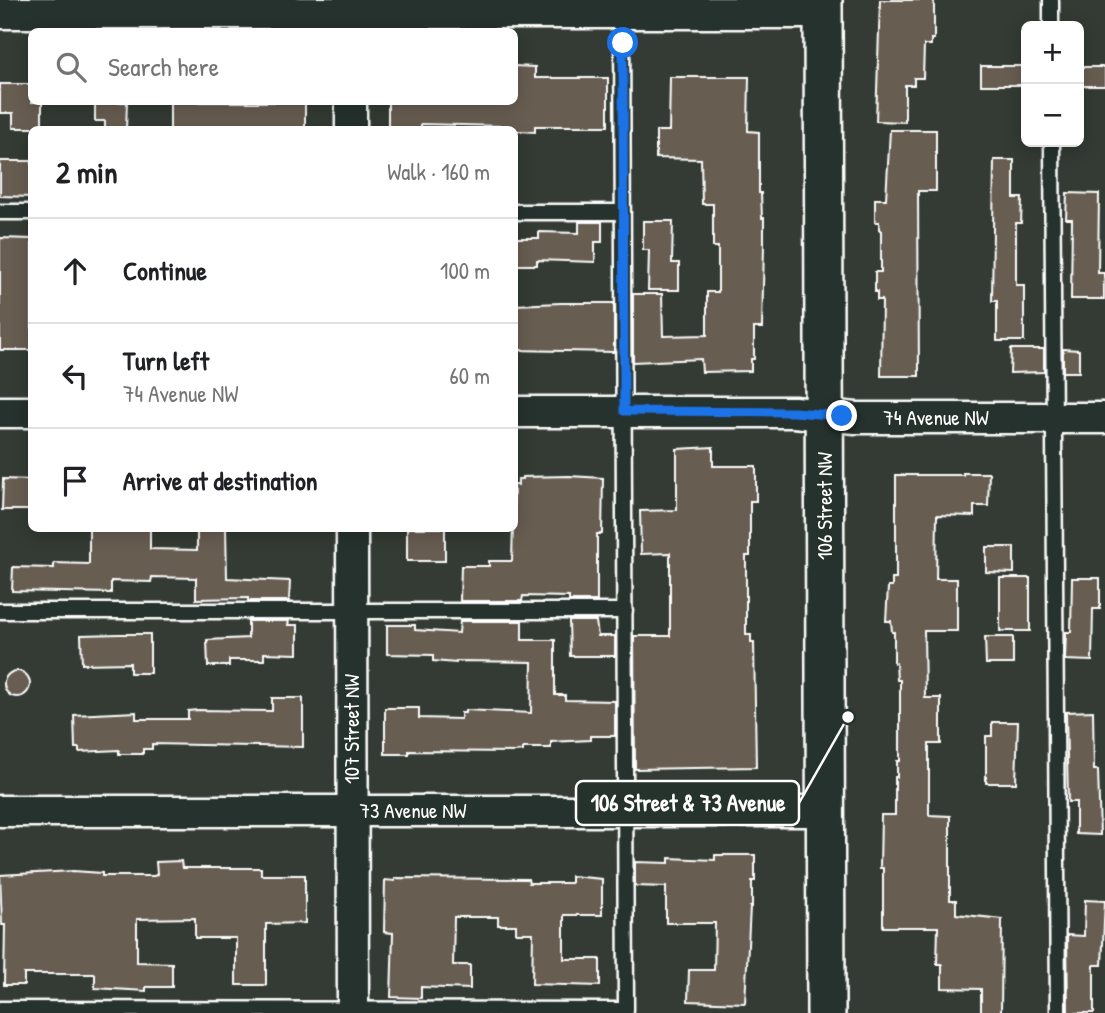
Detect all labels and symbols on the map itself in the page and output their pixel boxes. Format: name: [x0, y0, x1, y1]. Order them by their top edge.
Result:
route start: [607, 27, 638, 58]
route end: [826, 400, 857, 431]
street label: 74 Avenue NW: [883, 403, 989, 432]
street label: 106 Street NW: [810, 452, 839, 560]
street label: 107 Street NW: [337, 674, 366, 784]
callout: 106 Street & 73 Avenue: [576, 781, 799, 825]
text: 106 Street & 73 Avenue: [591, 787, 786, 818]
street label: 73 Avenue NW: [360, 796, 466, 825]

